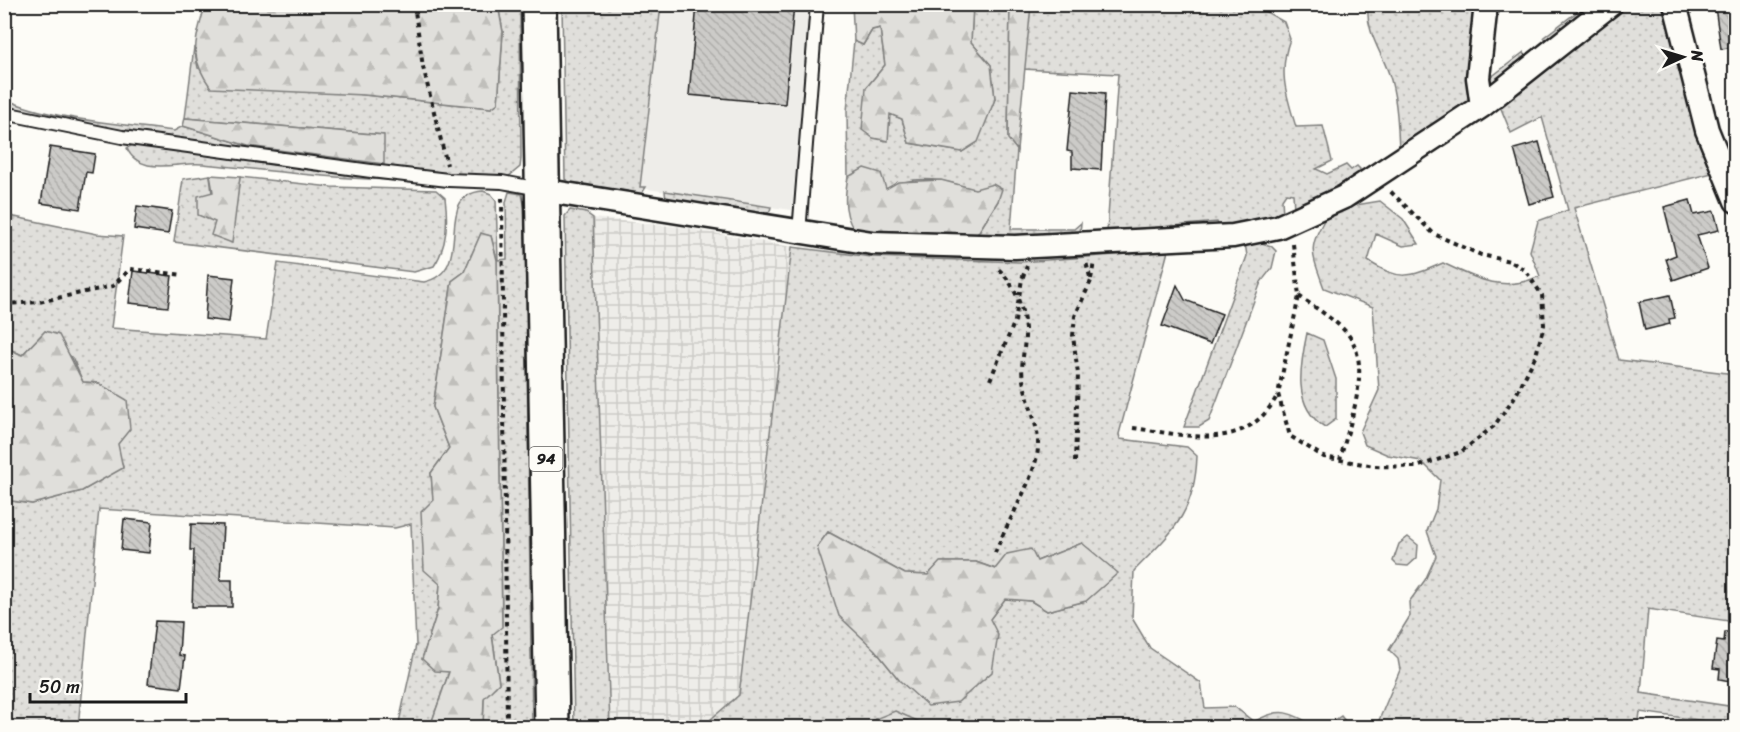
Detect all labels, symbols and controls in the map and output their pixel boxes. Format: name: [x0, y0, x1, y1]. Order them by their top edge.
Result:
north arrow: [1653, 27, 1713, 87]
text: N: [1683, 48, 1712, 63]
road number: 94: [530, 447, 562, 471]
scale bar: [30, 666, 186, 704]
text: 50 m: [39, 671, 80, 703]

